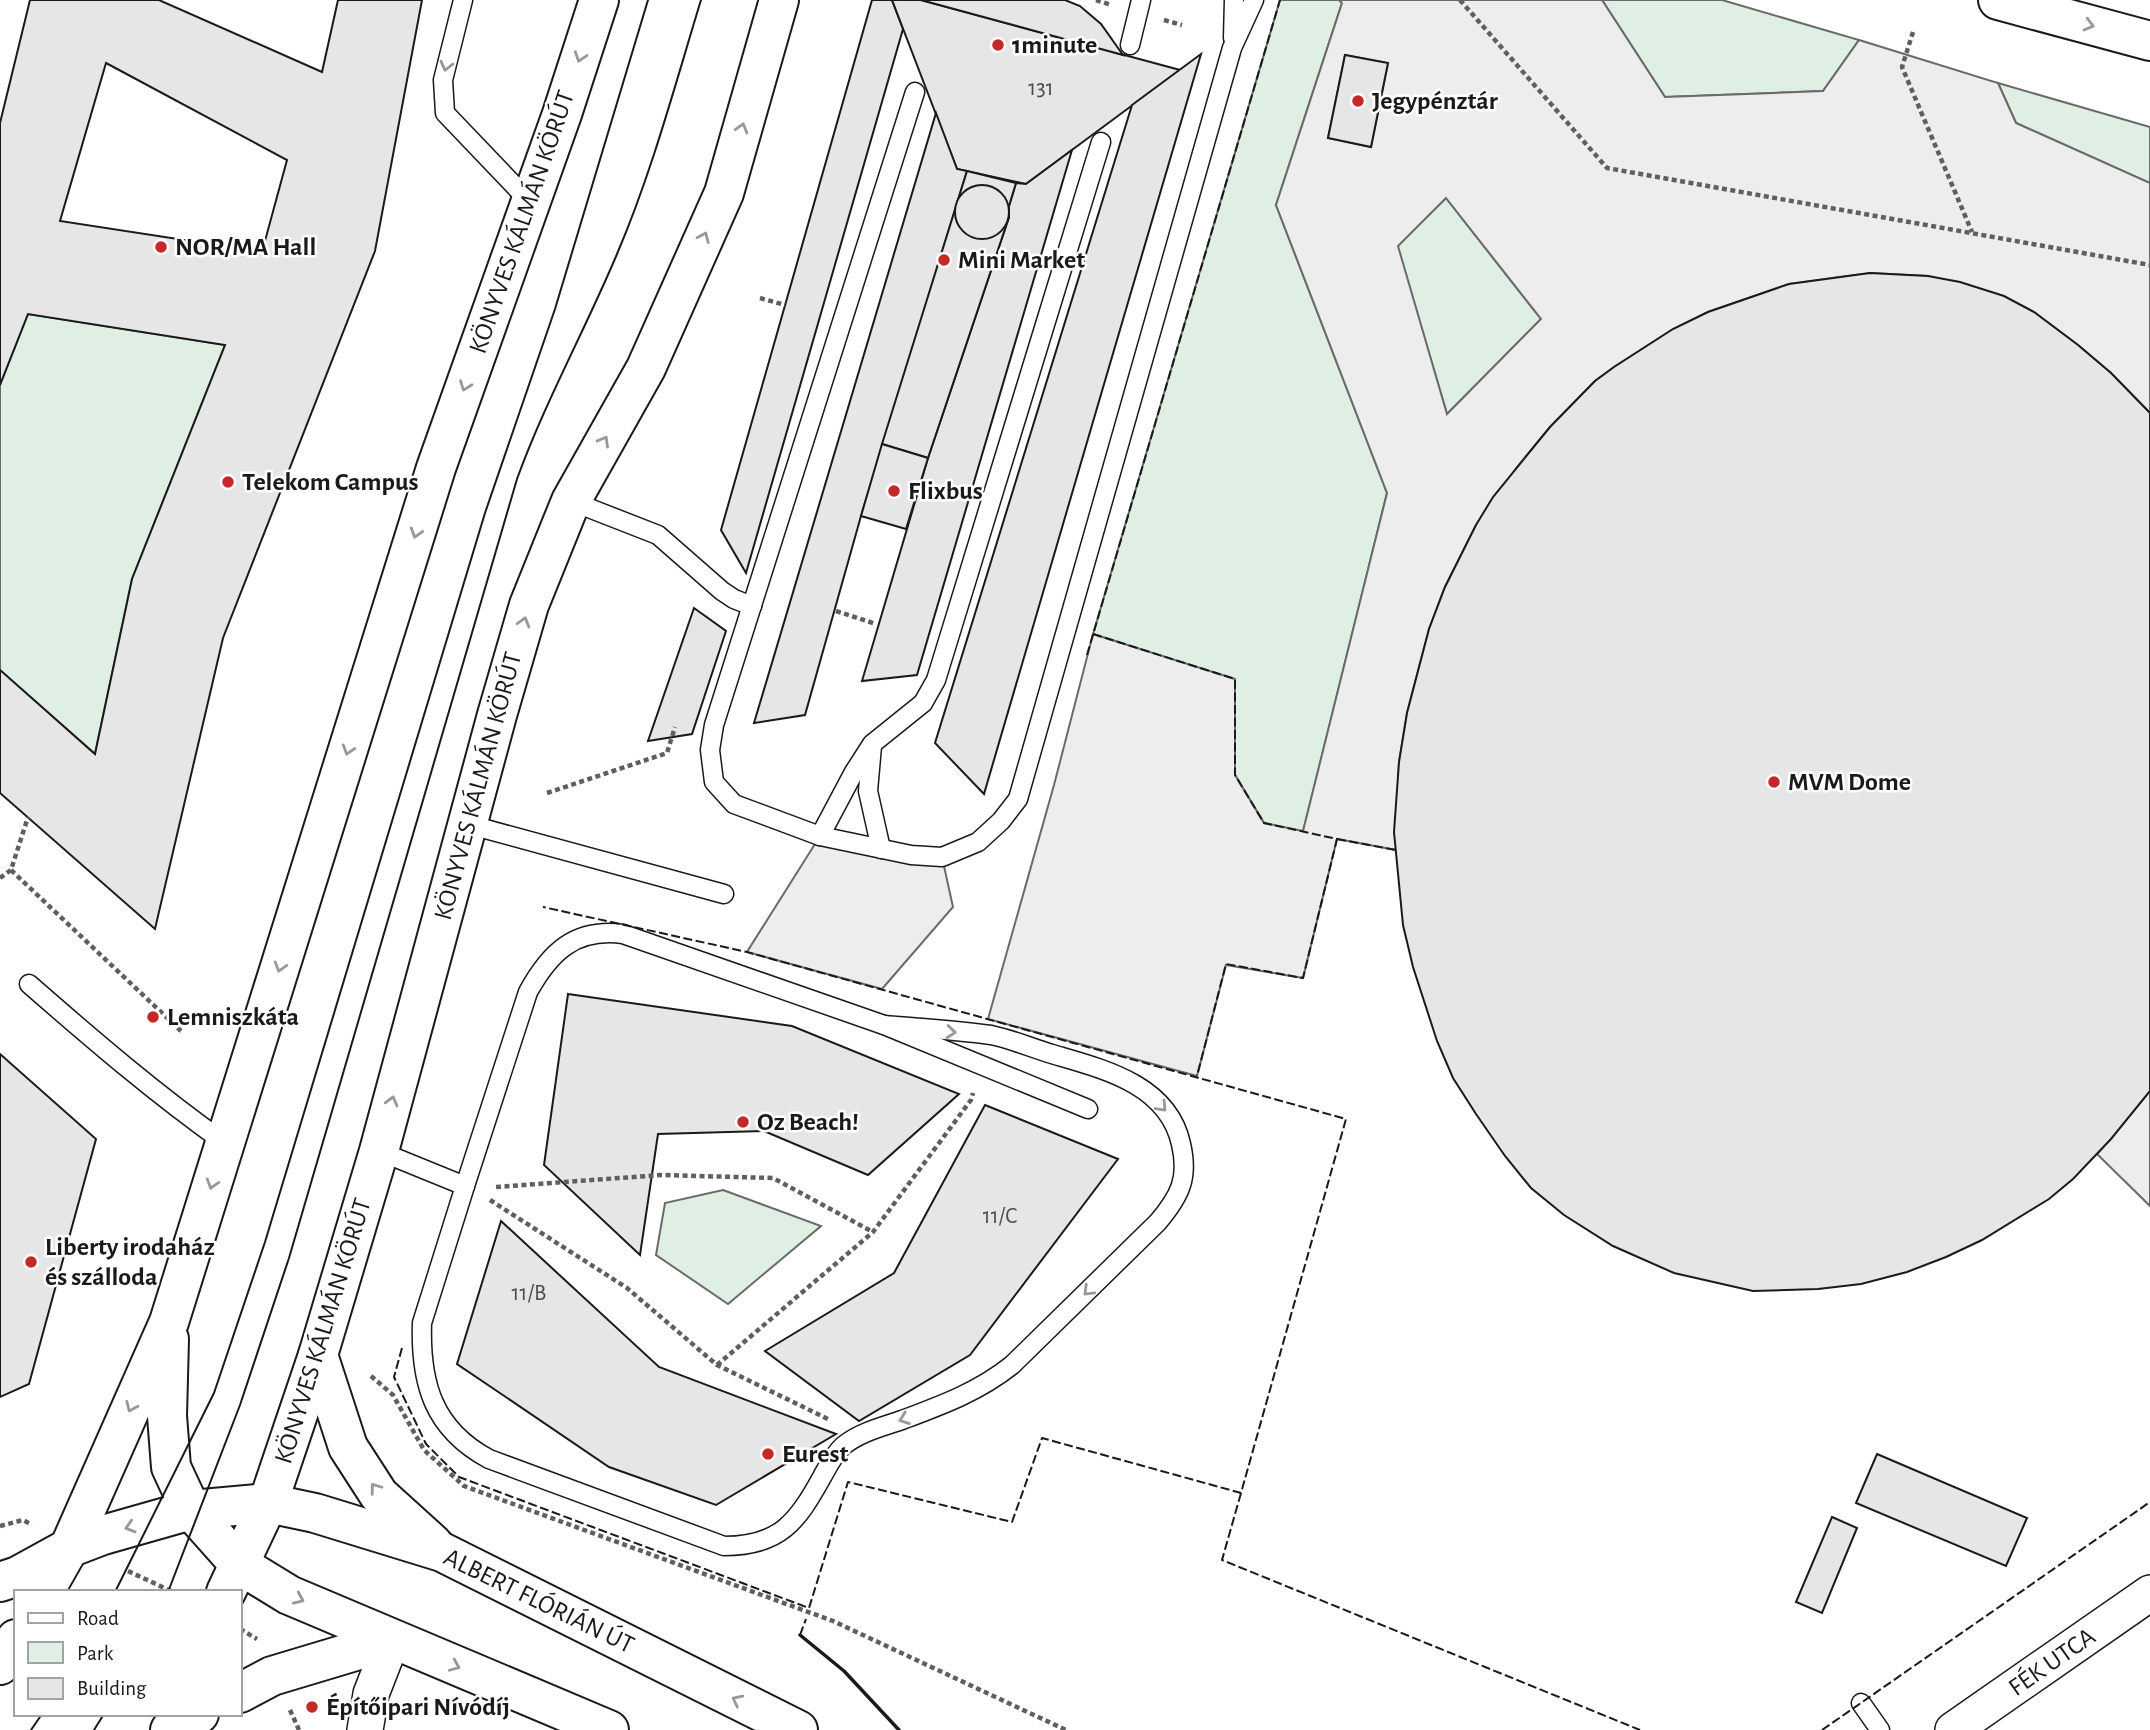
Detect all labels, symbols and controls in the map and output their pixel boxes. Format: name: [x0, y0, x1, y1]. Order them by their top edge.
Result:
one-way arrow: [2083, 16, 2095, 31]
place label: 1minute: [1012, 32, 1097, 58]
marker: 1minute: [990, 37, 1006, 53]
one-way arrow: [574, 50, 588, 63]
one-way arrow: [440, 60, 454, 72]
house number: 131: [1028, 77, 1054, 100]
street label: KÖNYVES KÁLMÁN KÖRÚT: [463, 86, 579, 357]
place label: Jegypénztár: [1372, 88, 1498, 114]
marker: Jegypénztár: [1350, 93, 1366, 109]
one-way arrow: [734, 122, 749, 134]
one-way arrow: [696, 232, 710, 244]
place label: NOR/MA Hall: [175, 234, 316, 260]
marker: NOR/MA Hall: [153, 239, 169, 255]
place label: Mini Market: [958, 247, 1085, 273]
marker: Mini Market: [936, 252, 952, 268]
one-way arrow: [459, 380, 473, 392]
one-way arrow: [595, 435, 608, 448]
place label: Telekom Campus: [242, 469, 418, 495]
marker: Telekom Campus: [220, 474, 236, 490]
place label: Flixbus: [908, 478, 983, 504]
marker: Flixbus: [886, 483, 902, 499]
one-way arrow: [409, 526, 424, 538]
one-way arrow: [516, 616, 531, 628]
street label: KÖNYVES KÁLMÁN KÖRÚT: [428, 649, 526, 923]
one-way arrow: [342, 744, 357, 756]
place label: MVM Dome: [1788, 769, 1911, 795]
marker: MVM Dome: [1766, 774, 1782, 790]
one-way arrow: [274, 961, 289, 973]
place label: Lemniszkáta: [167, 1004, 299, 1030]
marker: Lemniszkáta: [145, 1009, 161, 1025]
one-way arrow: [946, 1024, 957, 1039]
one-way arrow: [384, 1095, 398, 1107]
one-way arrow: [1153, 1099, 1166, 1112]
place label: Oz Beach!: [757, 1109, 859, 1135]
marker: Oz Beach!: [735, 1114, 751, 1130]
one-way arrow: [206, 1178, 221, 1190]
street label: KÖNYVES KÁLMÁN KÖRÚT: [268, 1194, 376, 1467]
house number: 11/C: [983, 1205, 1017, 1228]
place label: Liberty irodaház és szálloda: [45, 1234, 215, 1290]
marker: Liberty irodaház és szálloda: [23, 1254, 39, 1270]
house number: 11/B: [512, 1282, 546, 1305]
one-way arrow: [1083, 1282, 1096, 1295]
one-way arrow: [125, 1400, 139, 1412]
one-way arrow: [899, 1411, 911, 1425]
place label: Eurest: [782, 1441, 849, 1467]
marker: Eurest: [760, 1446, 776, 1462]
one-way arrow: [371, 1483, 383, 1496]
one-way arrow: [124, 1519, 136, 1534]
street label: ALBERT FLÓRIÁN ÚT: [440, 1542, 639, 1658]
legend: [14, 1590, 242, 1716]
one-way arrow: [292, 1591, 304, 1605]
text: Road: [77, 1608, 119, 1629]
street label: FÉK UTCA: [2003, 1621, 2100, 1701]
text: Park: [77, 1643, 114, 1664]
one-way arrow: [448, 1658, 460, 1672]
text: Building: [77, 1678, 147, 1699]
place label: Építőipari Nívódíj: [326, 1692, 510, 1720]
one-way arrow: [732, 1694, 744, 1708]
marker: Építőipari Nívódíj: [304, 1699, 320, 1715]

